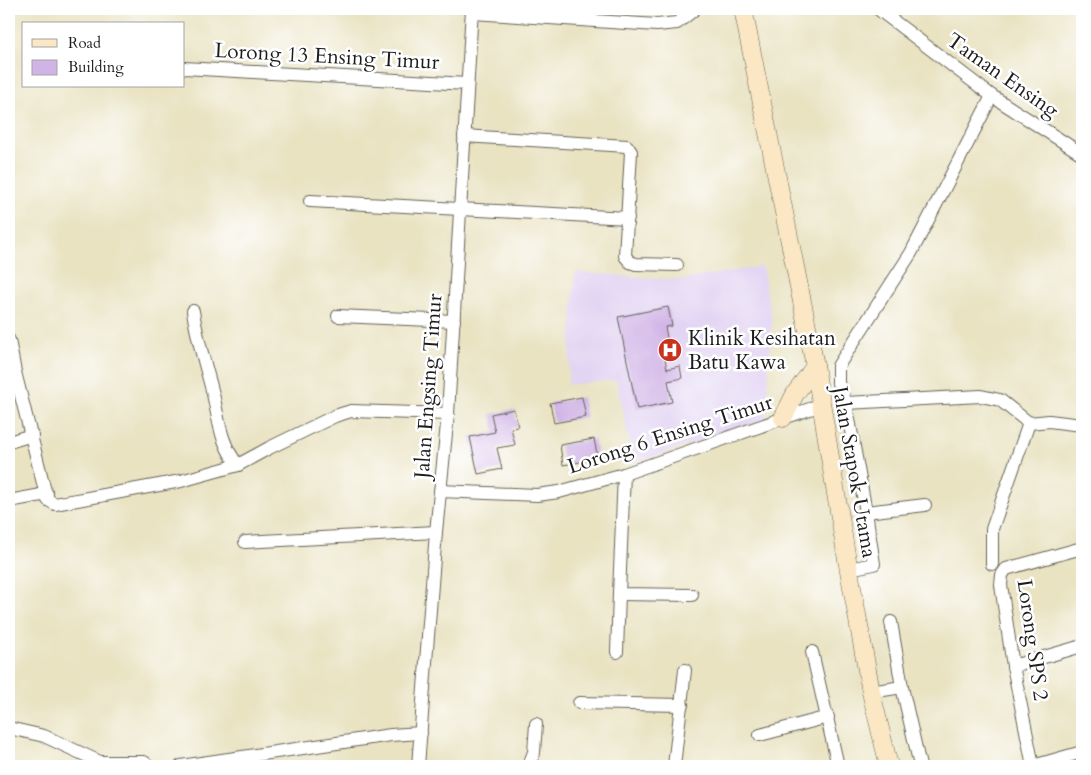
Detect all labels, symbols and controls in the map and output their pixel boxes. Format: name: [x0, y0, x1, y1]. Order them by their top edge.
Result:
legend: [22, 22, 185, 88]
street label: Taman Ensing: [941, 26, 1065, 125]
text: Road: [68, 33, 101, 53]
street label: Lorong 13 Ensing Timur: [214, 36, 440, 77]
text: Building: [68, 57, 124, 77]
street label: Jalan Engsing Timur: [407, 292, 449, 483]
place label: Klinik Kesihatan Batu Kawa: [688, 324, 836, 377]
hospital icon: Klinik Kesihatan Batu Kawa: [657, 337, 683, 363]
street label: Jalan Stapok Utama: [825, 381, 884, 560]
street label: Lorong 6 Ensing Timur: [564, 387, 777, 481]
street label: Lorong SPS 2: [1010, 578, 1055, 703]

